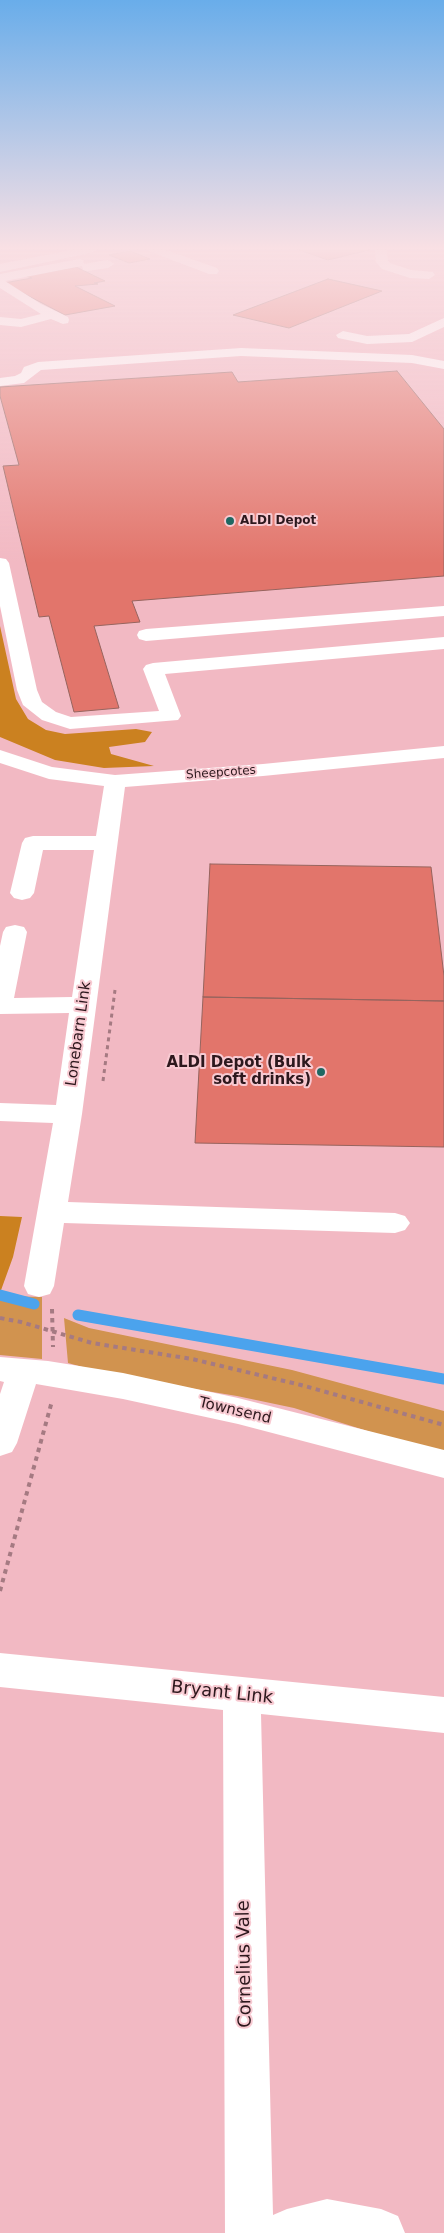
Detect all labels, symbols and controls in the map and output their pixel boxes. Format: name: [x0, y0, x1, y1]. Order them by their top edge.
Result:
place label: ALDI Depot: [240, 514, 316, 528]
marker: ALDI Depot: [224, 515, 236, 527]
street label: Sheepcotes: [186, 763, 256, 783]
street label: Lonebarn Link: [63, 980, 95, 1088]
place label: ALDI Depot (Bulk soft drinks): [166, 1054, 311, 1089]
marker: ALDI Depot (Bulk soft drinks): [315, 1066, 327, 1078]
street label: Townsend: [197, 1394, 273, 1428]
street label: Bryant Link: [170, 1677, 274, 1709]
street label: Cornelius Vale: [233, 1900, 257, 2028]

